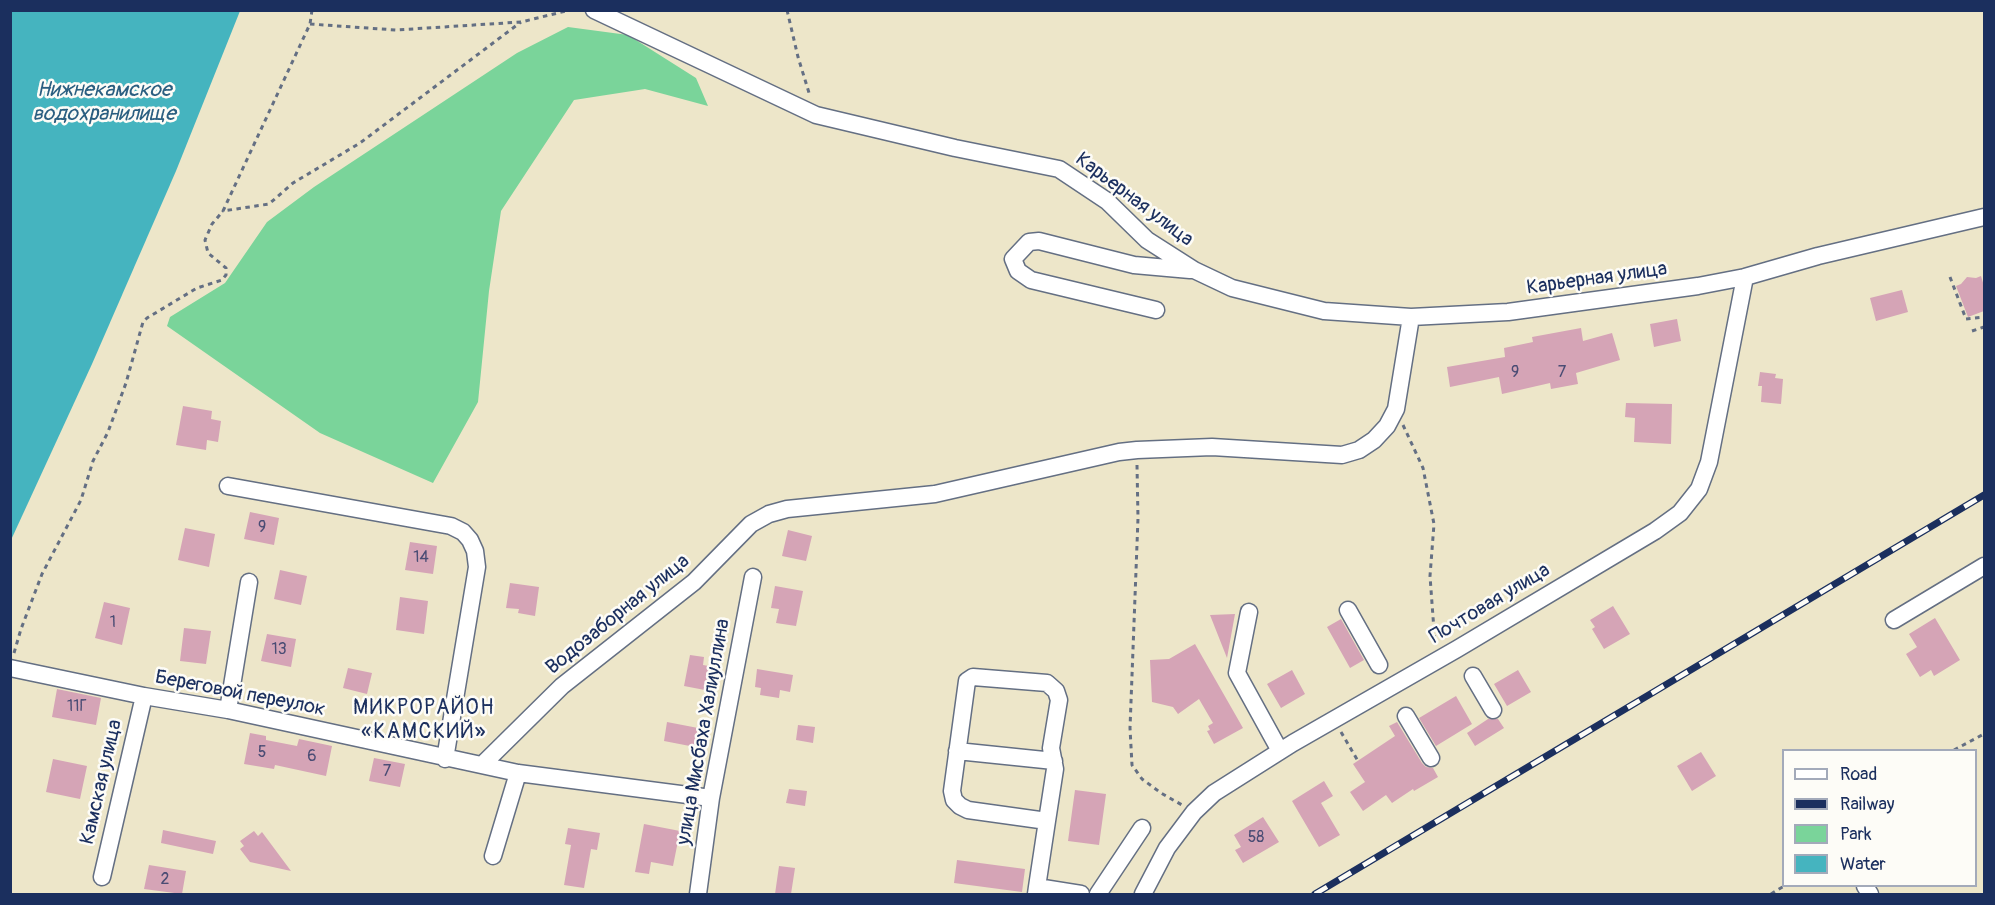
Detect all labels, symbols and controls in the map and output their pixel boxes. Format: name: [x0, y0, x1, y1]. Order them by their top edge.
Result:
water label: Нижнекамское водохранилище: [32, 78, 176, 128]
street label: Карьерная улица: [1070, 148, 1198, 252]
street label: Карьерная улица: [1525, 257, 1669, 301]
house number: 9: [1511, 363, 1519, 383]
house number: 7: [1558, 363, 1566, 383]
house number: 9: [258, 518, 266, 538]
house number: 14: [413, 548, 429, 568]
street label: Водозаборная улица: [541, 550, 695, 680]
street label: Почтовая улица: [1425, 559, 1555, 649]
house number: 1: [110, 613, 116, 633]
street label: улица Мисбаха Халиуллина: [672, 617, 736, 847]
house number: 13: [271, 640, 287, 660]
street label: Береговой переулок: [153, 666, 327, 722]
district label: МИКРОРАЙОН «КАМСКИЙ»: [353, 696, 495, 746]
house number: 11Г: [67, 697, 87, 717]
street label: Камская улица: [76, 717, 128, 847]
house number: 5: [258, 743, 266, 763]
house number: 6: [307, 747, 317, 767]
legend: [1782, 749, 1977, 887]
house number: 7: [383, 762, 391, 782]
text: Road: [1840, 763, 1877, 786]
text: Railway: [1840, 793, 1895, 816]
text: Park: [1840, 823, 1872, 846]
house number: 58: [1248, 828, 1264, 848]
text: Water: [1840, 853, 1886, 876]
house number: 2: [161, 870, 169, 890]

